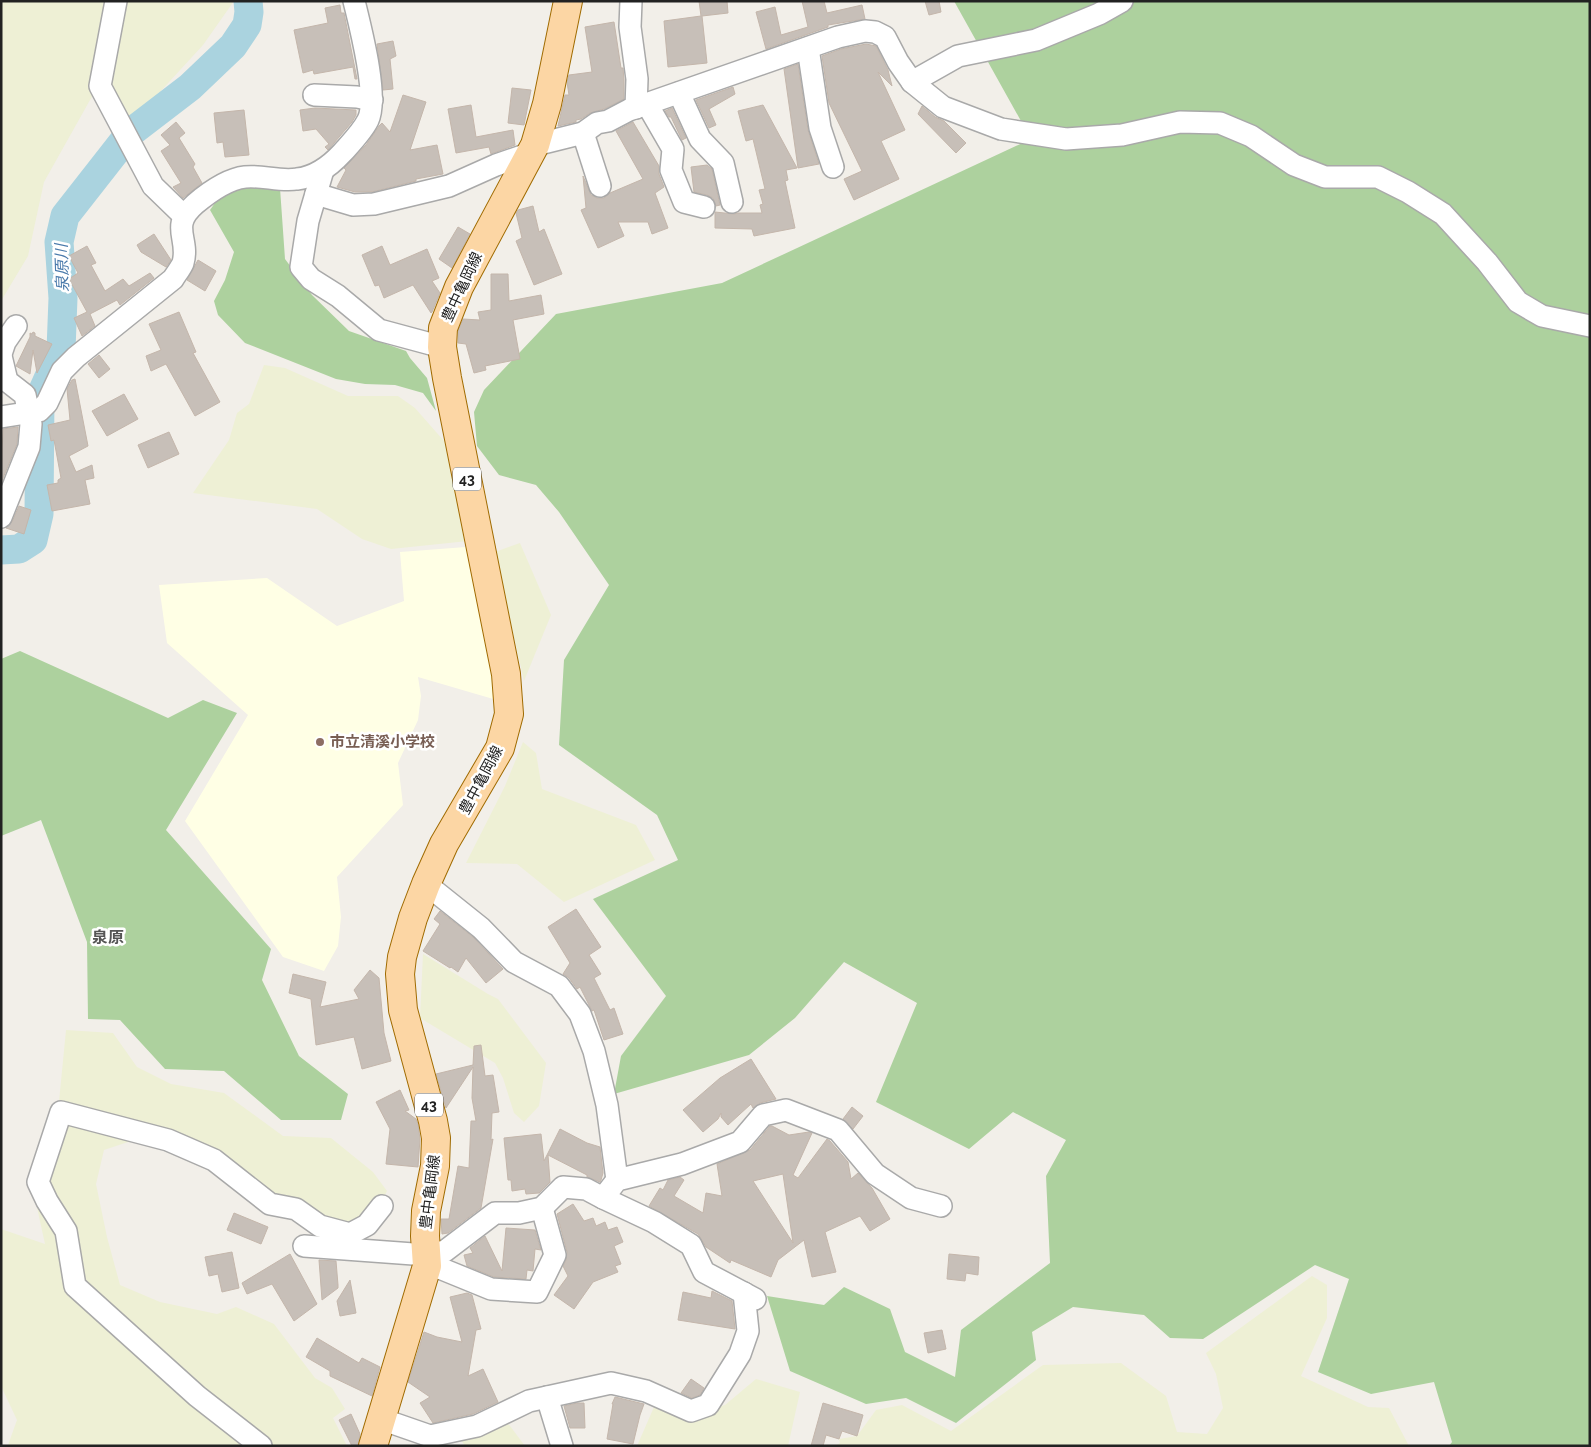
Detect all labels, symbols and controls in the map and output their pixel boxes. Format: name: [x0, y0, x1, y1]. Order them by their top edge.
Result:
water label: 泉原川: [52, 242, 72, 292]
street label: 豊中亀岡線: [438, 249, 486, 325]
road number: 43: [453, 468, 481, 490]
place label: 市立清溪小学校: [330, 733, 435, 751]
marker: 市立清溪小学校: [314, 736, 326, 748]
street label: 豊中亀岡線: [455, 743, 507, 817]
district label: 泉原: [92, 928, 124, 947]
road number: 43: [415, 1094, 443, 1116]
street label: 豊中亀岡線: [416, 1154, 444, 1230]

